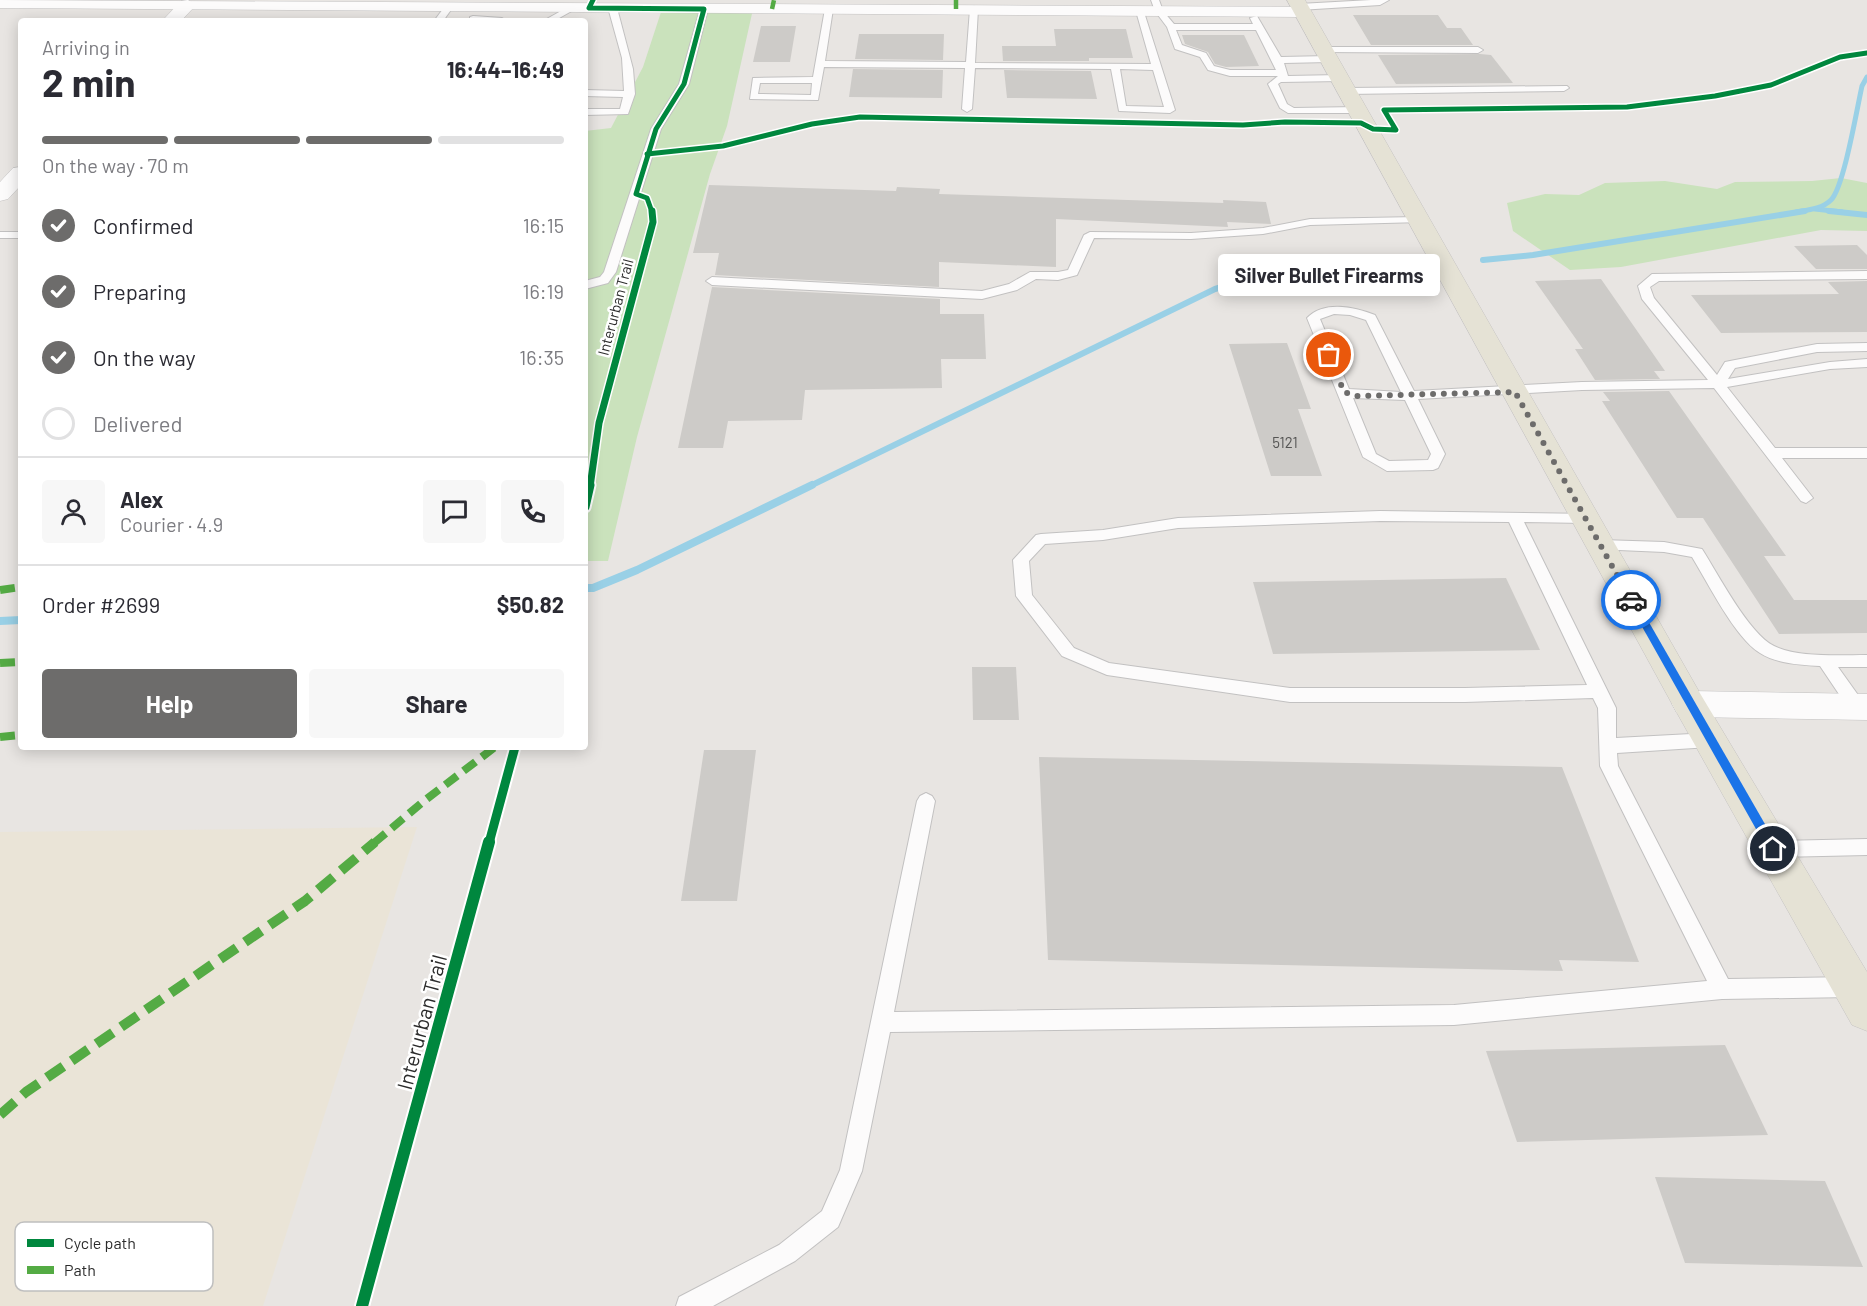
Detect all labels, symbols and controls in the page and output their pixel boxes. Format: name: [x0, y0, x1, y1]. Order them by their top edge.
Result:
text: Arriving in: [42, 35, 130, 59]
text: 16:44–16:49: [447, 56, 564, 82]
text: 2 min: [42, 58, 135, 105]
text: On the way · 70 m: [42, 153, 189, 177]
icon: check: [42, 209, 75, 242]
text: Confirmed: [93, 212, 193, 238]
text: 16:15: [523, 213, 564, 237]
callout: Silver Bullet Firearms: [1218, 253, 1440, 295]
street label: Interurban Trail: [593, 257, 637, 357]
text: Silver Bullet Firearms: [1235, 263, 1423, 287]
icon: check: [42, 275, 75, 308]
text: Preparing: [93, 278, 186, 304]
text: 16:19: [523, 279, 564, 303]
pin: [1303, 329, 1354, 380]
icon: bag: [1312, 338, 1345, 371]
icon: check: [42, 341, 75, 374]
text: On the way: [93, 344, 196, 370]
text: 16:35: [519, 345, 564, 369]
text: Delivered: [93, 410, 182, 436]
house number: 5121: [1272, 433, 1298, 451]
button: person: [42, 480, 105, 543]
button: chat: [423, 480, 486, 543]
button: phone: [501, 480, 564, 543]
text: Alex: [120, 486, 163, 512]
text: Courier · 4.9: [120, 512, 223, 536]
courier: [1601, 570, 1661, 630]
icon: car: [1615, 584, 1648, 617]
text: Order #2699: [42, 591, 160, 617]
text: $50.82: [497, 591, 564, 617]
button: Help: [42, 669, 297, 738]
button: Share: [309, 669, 564, 738]
pin: [1747, 823, 1798, 874]
icon: home: [1756, 832, 1789, 865]
street label: Interurban Trail: [391, 952, 451, 1092]
legend: [15, 1222, 213, 1291]
text: Cycle path: [64, 1233, 136, 1252]
text: Path: [64, 1260, 96, 1279]

